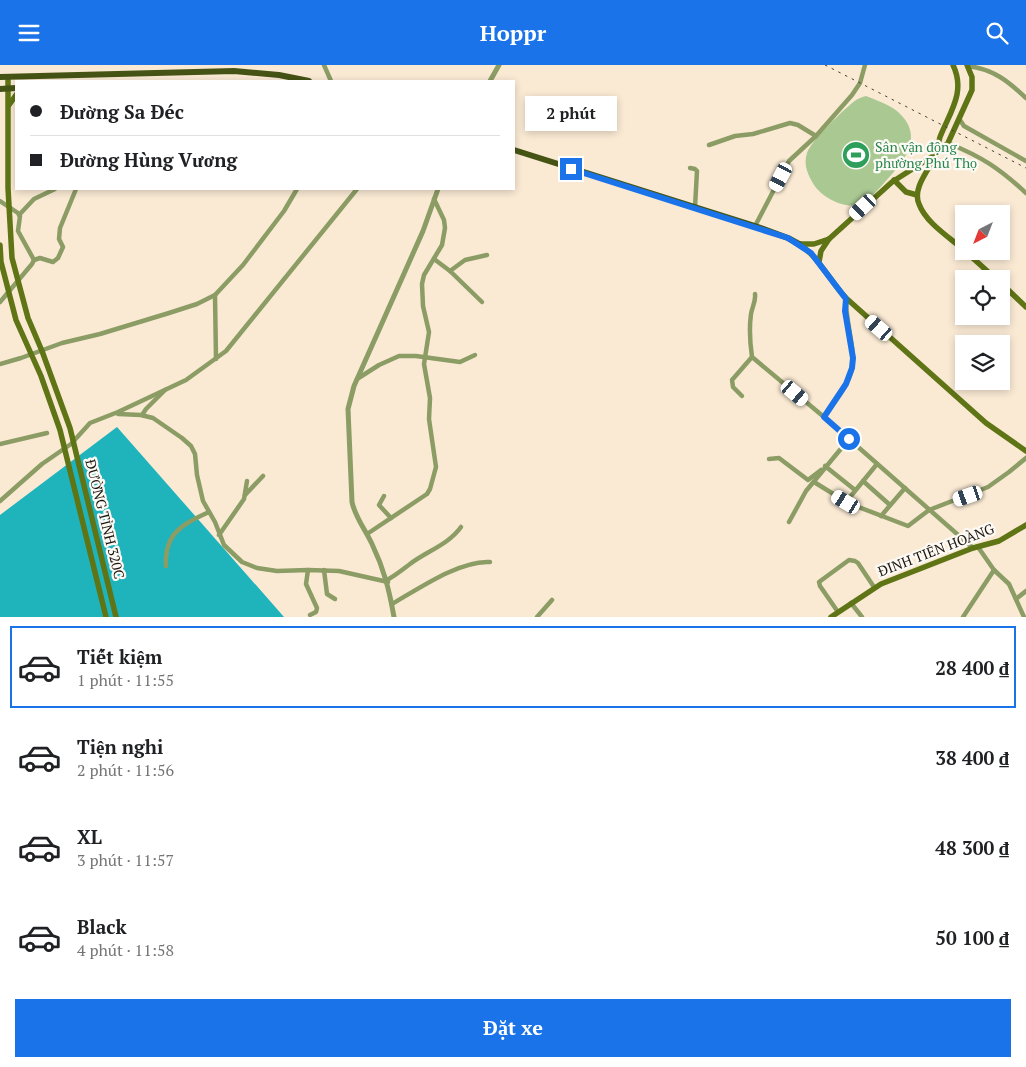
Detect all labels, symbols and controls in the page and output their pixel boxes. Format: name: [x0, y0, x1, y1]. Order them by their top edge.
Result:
text: Hoppr: [480, 18, 546, 47]
icon: menu: [15, 19, 43, 47]
icon: search: [983, 19, 1011, 47]
callout: 2 phút: [525, 97, 617, 131]
text: Đường Sa Đéc: [60, 99, 184, 124]
text: 2 phút: [546, 102, 596, 124]
place label: Sân vận động phường Phú Thọ: [875, 137, 977, 172]
sports icon: Sân vận động phường Phú Thọ: [841, 140, 871, 170]
text: Đường Hùng Vương: [60, 147, 237, 172]
route end: [560, 158, 582, 180]
car: [767, 160, 794, 194]
car: [846, 191, 879, 223]
north arrow: [955, 205, 1010, 260]
map controls: [955, 205, 1010, 390]
button: locate: [955, 270, 1010, 325]
car: [862, 312, 895, 344]
button: layers: [955, 335, 1010, 390]
car: [778, 378, 811, 408]
route start: [838, 428, 860, 450]
street label: ĐƯỜNG TỈNH 320C: [81, 457, 130, 581]
car: [951, 484, 984, 508]
car: [829, 488, 862, 516]
street label: ĐINH TIÊN HOÀNG: [875, 518, 997, 581]
text: Tiết kiệm: [77, 644, 162, 669]
icon: car: [17, 645, 62, 690]
text: 28 400 ₫: [935, 655, 1009, 680]
text: 1 phút · 11:55: [77, 669, 174, 691]
text: Tiện nghi: [77, 734, 163, 759]
icon: car: [17, 735, 62, 780]
text: 38 400 ₫: [935, 745, 1009, 770]
text: 2 phút · 11:56: [77, 759, 174, 781]
text: XL: [77, 824, 102, 849]
icon: car: [17, 825, 62, 870]
text: 48 300 ₫: [935, 835, 1009, 860]
text: 3 phút · 11:57: [77, 849, 174, 871]
text: Black: [77, 914, 127, 939]
icon: car: [17, 915, 62, 960]
text: 50 100 ₫: [935, 925, 1009, 950]
text: 4 phút · 11:58: [77, 939, 174, 961]
button: Đặt xe: [15, 999, 1011, 1057]

